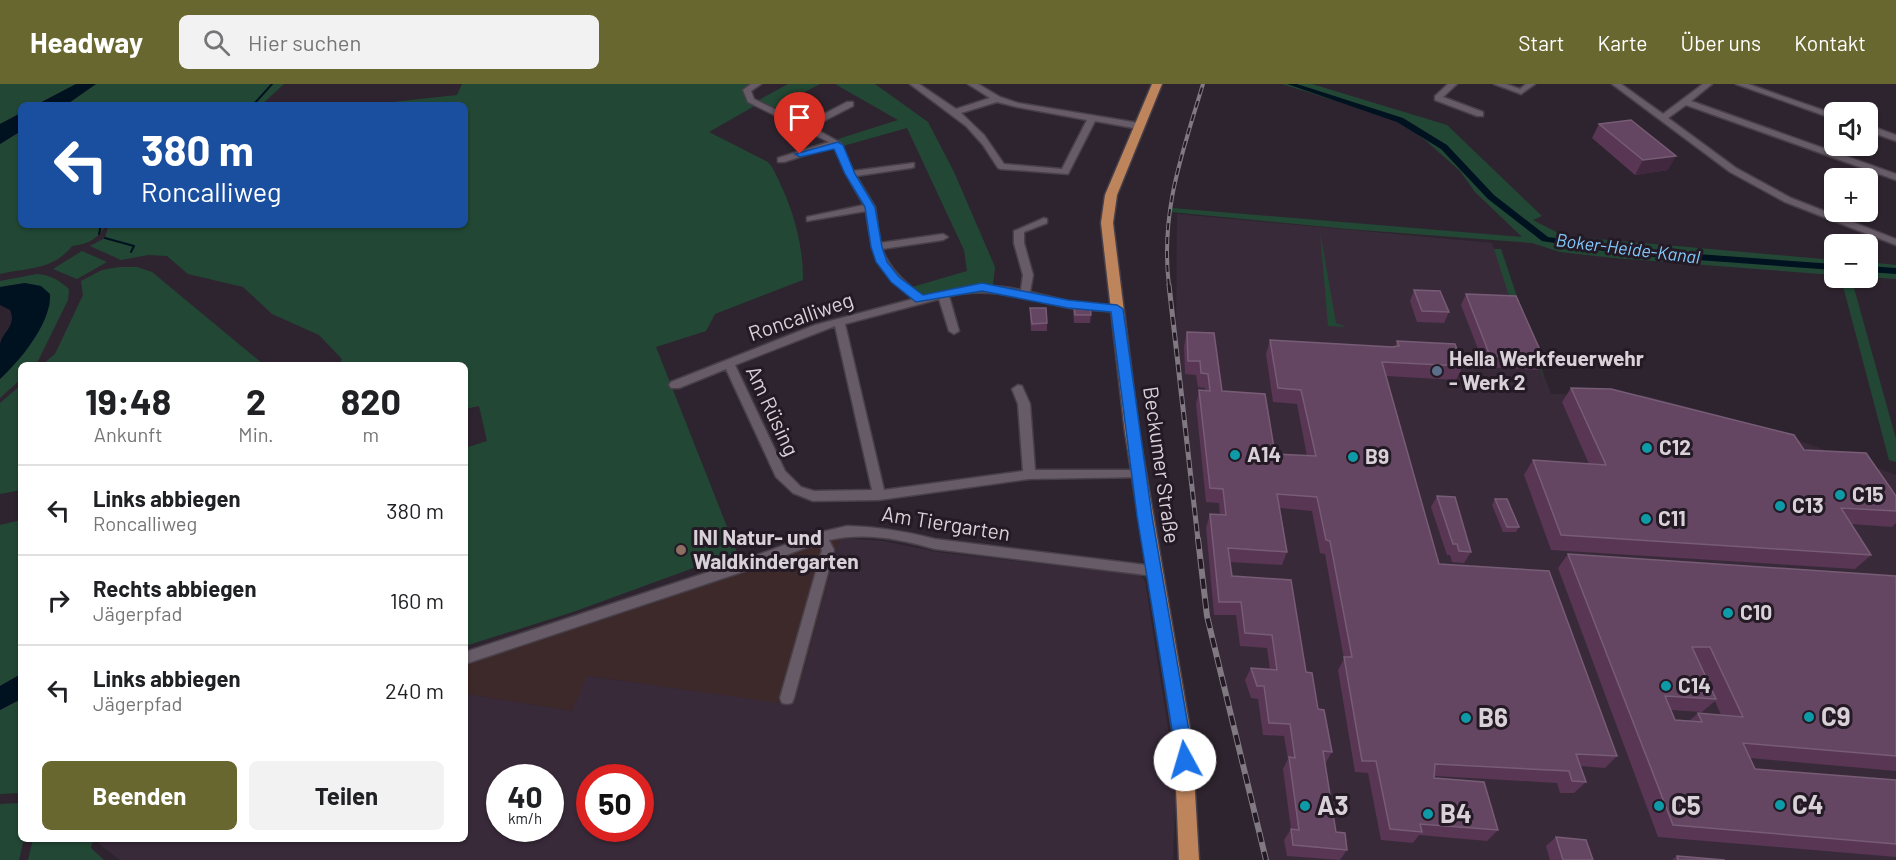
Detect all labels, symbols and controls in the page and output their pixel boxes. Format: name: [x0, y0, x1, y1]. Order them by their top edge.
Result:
search box: [179, 15, 599, 69]
text: Headway: [30, 25, 143, 59]
icon: search: [200, 26, 233, 59]
text: Hier suchen: [248, 29, 361, 55]
text: Start: [1518, 30, 1565, 55]
text: Karte: [1598, 30, 1648, 55]
text: Über uns: [1681, 30, 1761, 55]
text: Kontakt: [1794, 30, 1866, 55]
pin: [774, 92, 825, 154]
icon: arrive: [783, 101, 816, 134]
map controls: [1824, 102, 1878, 288]
button: sound: [1824, 102, 1878, 156]
text: 380 m: [141, 124, 254, 174]
icon: left: [42, 126, 120, 204]
button: +: [1824, 168, 1878, 222]
text: Roncalliweg: [141, 175, 282, 207]
water label: Boker-Heide-Kanal: [1555, 228, 1701, 268]
button: −: [1824, 234, 1878, 288]
street label: Roncalliweg: [745, 286, 856, 345]
place label: Hella Werkfeuerwehr - Werk 2: [1449, 345, 1644, 394]
street label: Am Rüsing: [742, 361, 805, 459]
marker: Hella Werkfeuerwehr - Werk 2: [1430, 364, 1444, 378]
text: 19:48: [85, 379, 171, 422]
text: 2: [246, 379, 266, 422]
text: 820: [341, 379, 401, 422]
street label: Beckumer Straße: [1139, 385, 1186, 545]
text: Ankunft: [94, 422, 163, 446]
text: Min.: [238, 422, 274, 446]
text: m: [363, 422, 379, 446]
place label: C12: [1659, 434, 1691, 459]
place label: A14: [1247, 441, 1281, 466]
marker: C12: [1640, 441, 1654, 455]
place label: B9: [1365, 443, 1389, 468]
marker: A14: [1228, 448, 1242, 462]
marker: B9: [1346, 450, 1360, 464]
place label: C15: [1852, 481, 1884, 506]
text: Links abbiegen: [93, 485, 241, 511]
marker: C15: [1833, 488, 1847, 502]
place label: C13: [1792, 492, 1824, 517]
icon: left: [42, 494, 75, 527]
text: 380 m: [386, 497, 444, 523]
marker: C13: [1773, 499, 1787, 513]
street label: Am Tiergarten: [880, 500, 1012, 545]
place label: C11: [1658, 505, 1686, 530]
text: Roncalliweg: [93, 511, 197, 535]
marker: C11: [1639, 512, 1653, 526]
place label: INI Natur- und Waldkindergarten: [693, 524, 859, 573]
marker: INI Natur- und Waldkindergarten: [674, 543, 688, 557]
text: Rechts abbiegen: [93, 575, 256, 601]
icon: right: [42, 584, 75, 617]
text: 160 m: [390, 587, 444, 613]
place label: C10: [1740, 599, 1772, 624]
text: Jägerpfad: [93, 601, 182, 625]
marker: C10: [1721, 606, 1735, 620]
text: Links abbiegen: [93, 665, 241, 691]
place label: C14: [1678, 672, 1711, 697]
icon: left: [42, 674, 75, 707]
text: 240 m: [385, 677, 444, 703]
marker: C14: [1659, 679, 1673, 693]
text: Jägerpfad: [93, 691, 182, 715]
place label: C9: [1821, 700, 1851, 731]
place label: B6: [1478, 701, 1508, 732]
marker: C9: [1802, 710, 1816, 724]
marker: B6: [1459, 711, 1473, 725]
position arrow: [1153, 728, 1217, 792]
button: Beenden: [42, 761, 237, 830]
button: Teilen: [249, 761, 444, 830]
speed limit sign: 50: [576, 764, 654, 842]
text: 40: [507, 778, 543, 814]
place label: C4: [1792, 788, 1824, 819]
place label: A3: [1317, 789, 1349, 820]
place label: C5: [1671, 789, 1701, 820]
place label: B4: [1440, 797, 1472, 828]
marker: C4: [1773, 798, 1787, 812]
marker: A3: [1298, 799, 1312, 813]
marker: C5: [1652, 799, 1666, 813]
marker: B4: [1421, 807, 1435, 821]
text: km/h: [508, 809, 542, 827]

